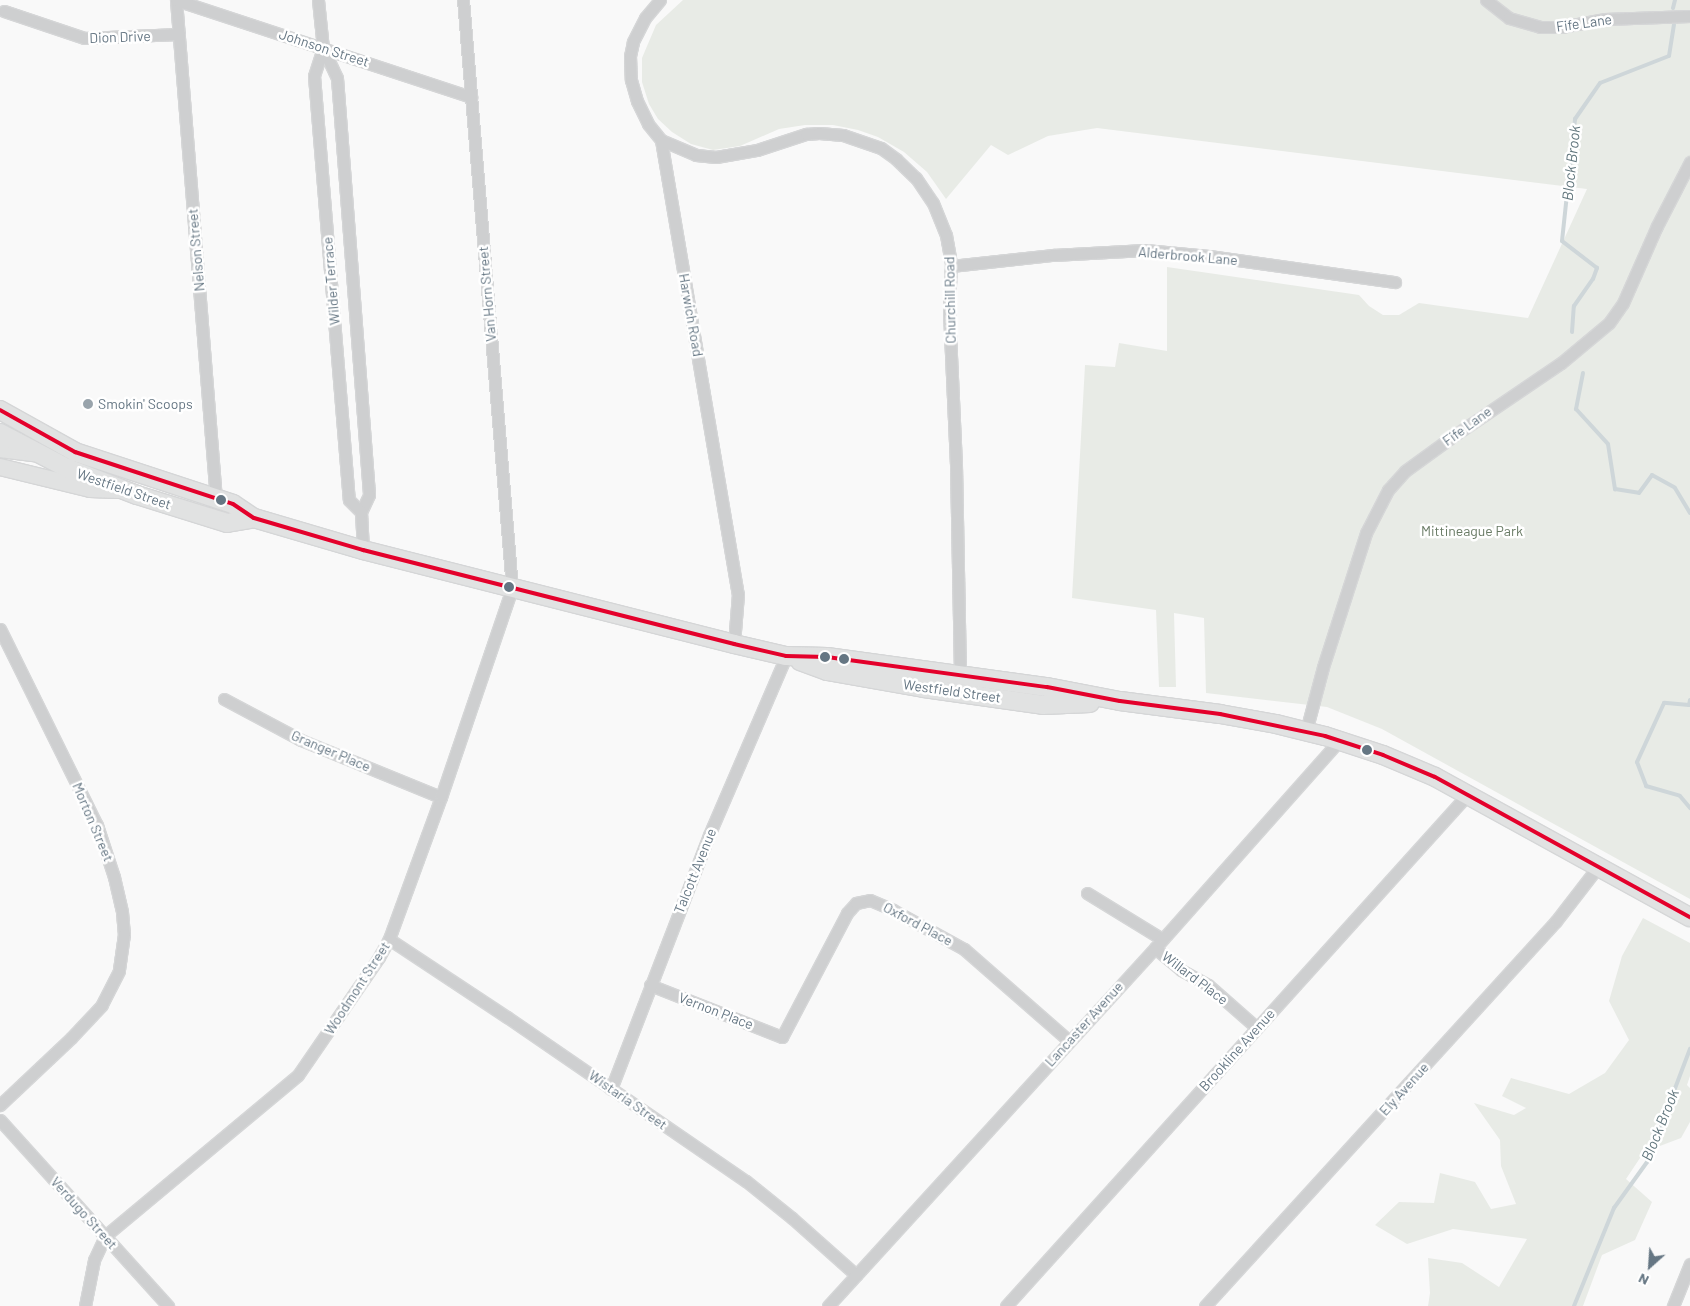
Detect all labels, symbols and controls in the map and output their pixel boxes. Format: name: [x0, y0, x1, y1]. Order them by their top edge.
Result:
street label: Fife Lane: [1555, 11, 1613, 35]
street label: Johnson Street: [277, 26, 371, 70]
street label: Dion Drive: [89, 28, 151, 46]
water label: Block Brook: [1558, 124, 1584, 202]
street label: Nelson Street: [184, 208, 208, 292]
street label: Wilder Terrace: [319, 236, 343, 326]
street label: Alderbrook Lane: [1138, 243, 1238, 269]
street label: Van Horn Street: [474, 246, 500, 342]
street label: Churchill Road: [941, 256, 959, 344]
street label: Harwich Road: [675, 272, 707, 358]
place label: Smokin' Scoops: [98, 396, 193, 412]
marker: Smokin' Scoops: [82, 398, 94, 410]
street label: Fife Lane: [1439, 403, 1495, 449]
street label: Westfield Street: [75, 465, 173, 513]
unlabelled marker: [216, 495, 226, 505]
park label: Mittineague Park: [1421, 523, 1523, 539]
unlabelled marker: [504, 582, 514, 592]
unlabelled marker: [820, 652, 830, 662]
unlabelled marker: [839, 654, 849, 664]
street label: Westfield Street: [902, 676, 1002, 706]
street label: Granger Place: [289, 727, 373, 775]
unlabelled marker: [1362, 745, 1372, 755]
street label: Morton Street: [69, 780, 117, 864]
street label: Talcott Avenue: [670, 826, 720, 916]
street label: Oxford Place: [880, 899, 956, 949]
street label: Woodmont Street: [321, 938, 393, 1038]
street label: Willard Place: [1159, 948, 1231, 1008]
street label: Lancaster Avenue: [1041, 978, 1127, 1070]
street label: Vernon Place: [676, 989, 756, 1033]
street label: Brookline Avenue: [1196, 1005, 1278, 1095]
street label: Ely Avenue: [1376, 1059, 1432, 1119]
street label: Wistaria Street: [586, 1067, 670, 1133]
water label: Block Brook: [1637, 1087, 1683, 1163]
street label: Verdugo Street: [47, 1173, 121, 1253]
north arrow: [1625, 1241, 1675, 1291]
text: N: [1635, 1270, 1651, 1290]

